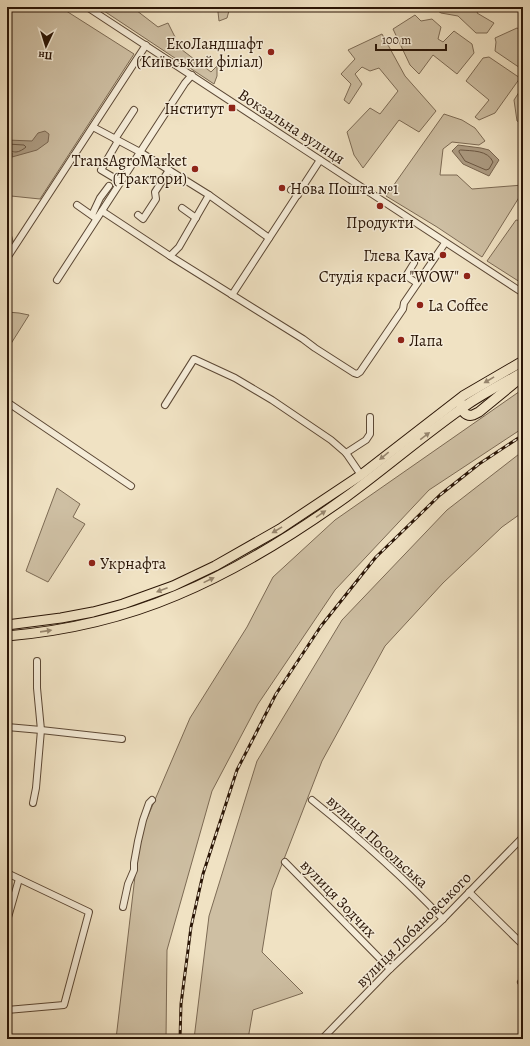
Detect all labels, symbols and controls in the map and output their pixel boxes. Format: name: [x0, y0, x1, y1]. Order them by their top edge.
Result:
north arrow: [26, 26, 66, 66]
scale bar: [376, 26, 446, 52]
text: 100 m: [382, 32, 411, 48]
place label: ЕкоЛандшафт (Київський філіал): [136, 33, 263, 73]
text: Пн: [37, 47, 53, 63]
marker: ЕкоЛандшафт (Київський філіал): [266, 47, 276, 57]
street label: Вокзальна вулиця: [234, 84, 350, 170]
place label: Інститут: [164, 98, 224, 120]
marker: Інститут: [227, 103, 237, 113]
place label: TransAgroMarket (Трактори): [72, 150, 187, 190]
marker: TransAgroMarket (Трактори): [190, 164, 200, 174]
place label: Нова Пошта №1: [290, 178, 399, 200]
marker: Нова Пошта №1: [277, 183, 287, 193]
marker: Продукти: [375, 201, 385, 211]
place label: Продукти: [346, 212, 414, 234]
place label: Глева Kava: [363, 245, 436, 267]
marker: Глева Kava: [438, 250, 448, 260]
place label: Студія краси "WOW": [319, 266, 459, 288]
marker: Студія краси "WOW": [462, 271, 472, 281]
place label: La Coffee: [428, 295, 489, 317]
marker: La Coffee: [415, 300, 425, 310]
place label: Лапа: [409, 330, 444, 352]
marker: Лапа: [396, 335, 406, 345]
one-way arrow: [483, 377, 495, 384]
one-way arrow: [420, 432, 431, 441]
one-way arrow: [379, 452, 390, 461]
one-way arrow: [316, 510, 326, 518]
one-way arrow: [271, 527, 283, 534]
place label: Укрнафта: [100, 553, 167, 575]
marker: Укрнафта: [87, 558, 97, 568]
one-way arrow: [204, 577, 215, 583]
one-way arrow: [156, 588, 168, 594]
one-way arrow: [40, 628, 52, 634]
street label: вулиця Посольська: [322, 790, 433, 894]
street label: вулиця Зодчих: [295, 855, 381, 943]
street label: вулиця Лобановського: [351, 867, 477, 993]

